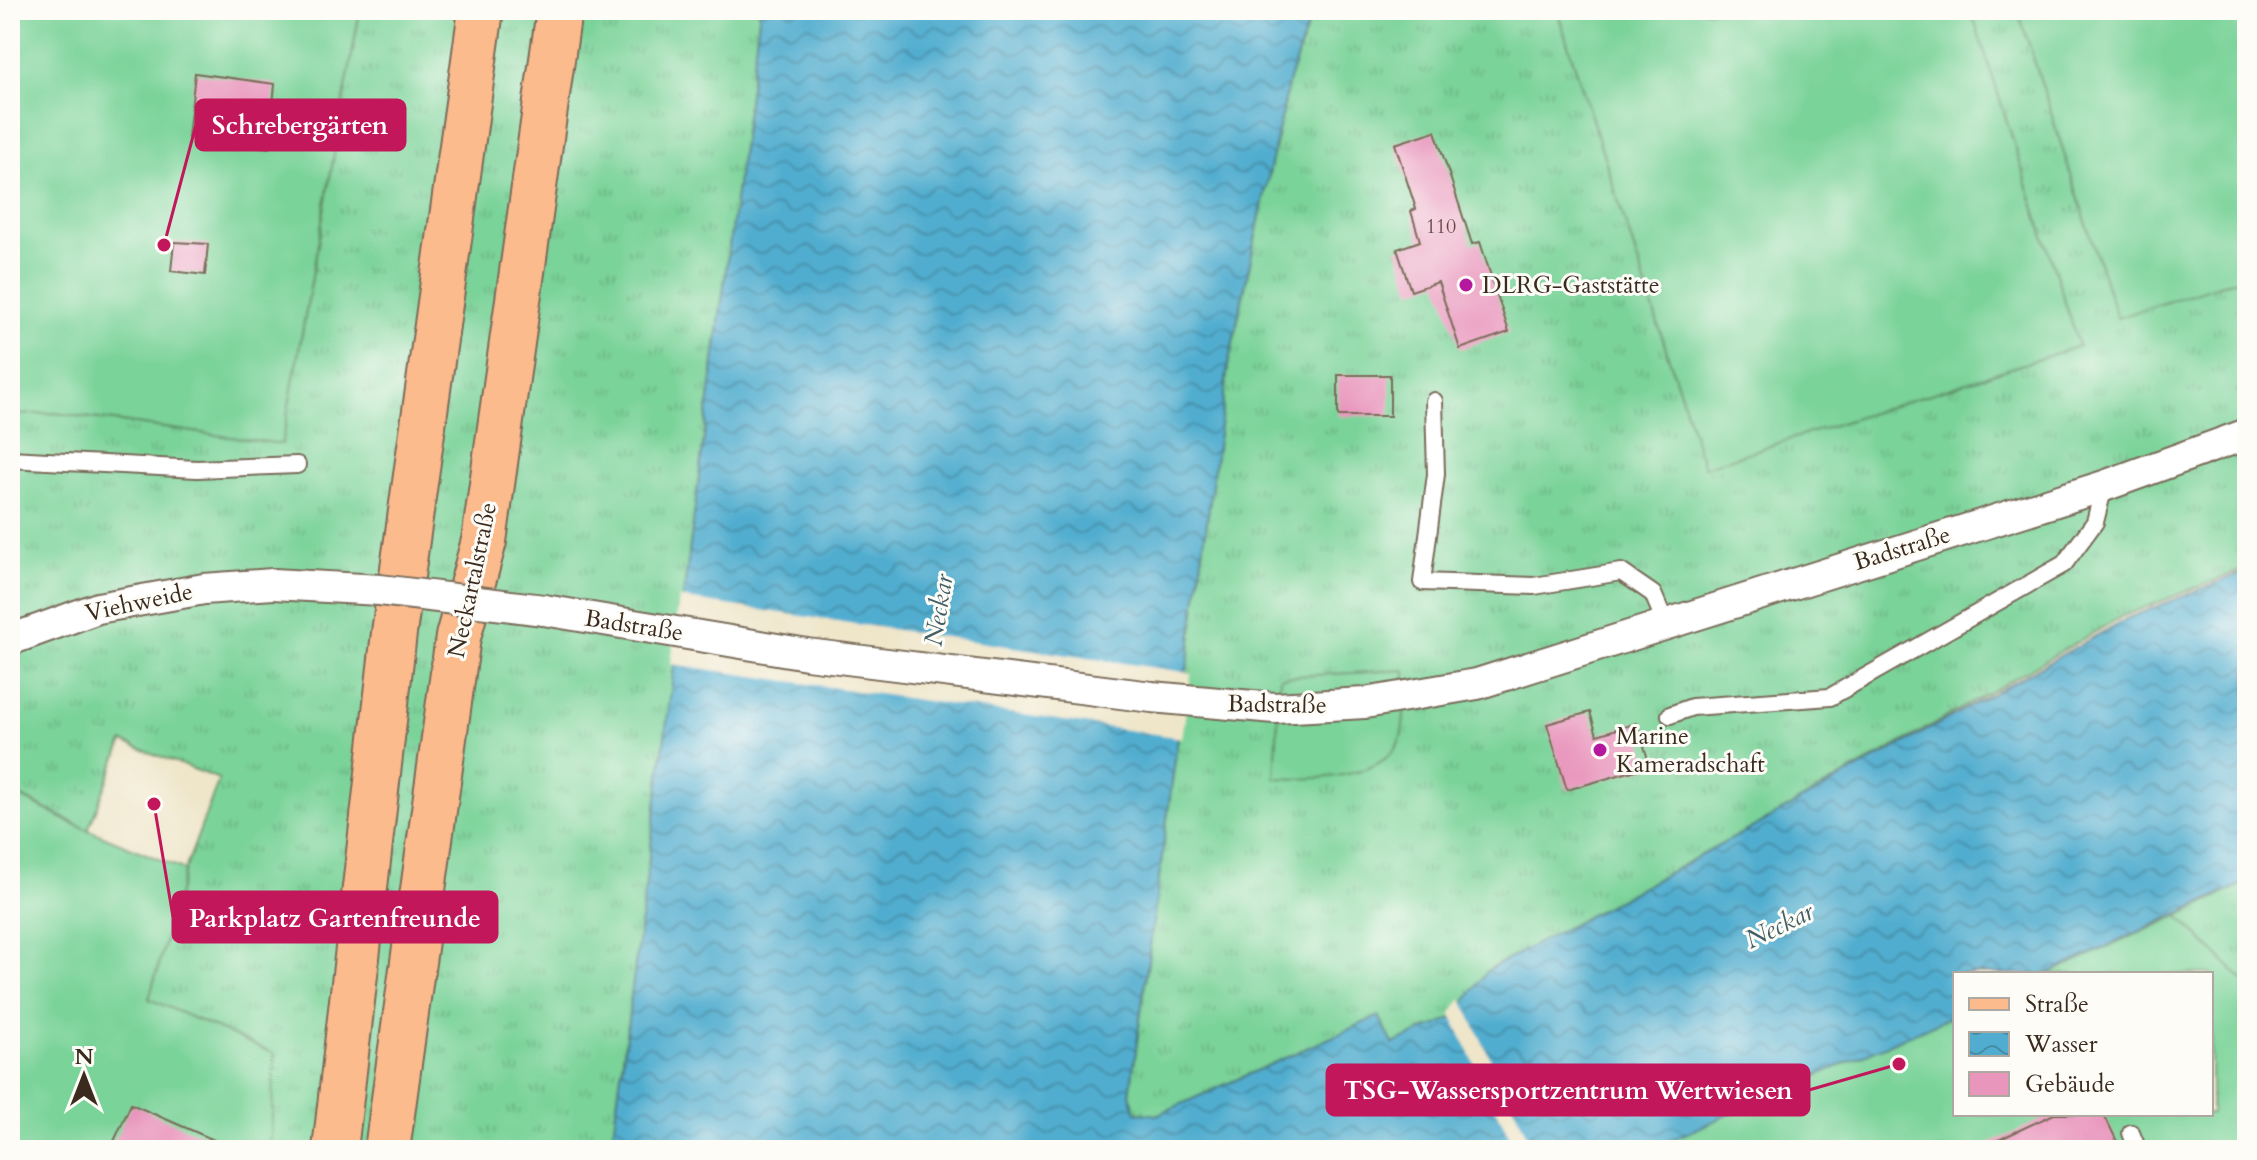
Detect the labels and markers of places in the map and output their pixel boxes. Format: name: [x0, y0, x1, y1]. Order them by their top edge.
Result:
callout: Schrebergärten: [196, 100, 405, 150]
place label: DLRG-Gaststätte: [1482, 269, 1660, 302]
marker: DLRG-Gaststätte: [1457, 276, 1475, 294]
place label: Marine Kameradschaft: [1616, 720, 1765, 781]
marker: Marine Kameradschaft: [1591, 741, 1609, 759]
callout: Parkplatz Gartenfreunde: [173, 892, 497, 942]
callout: TSG-Wassersportzentrum Wertwiesen: [1327, 1065, 1809, 1115]

